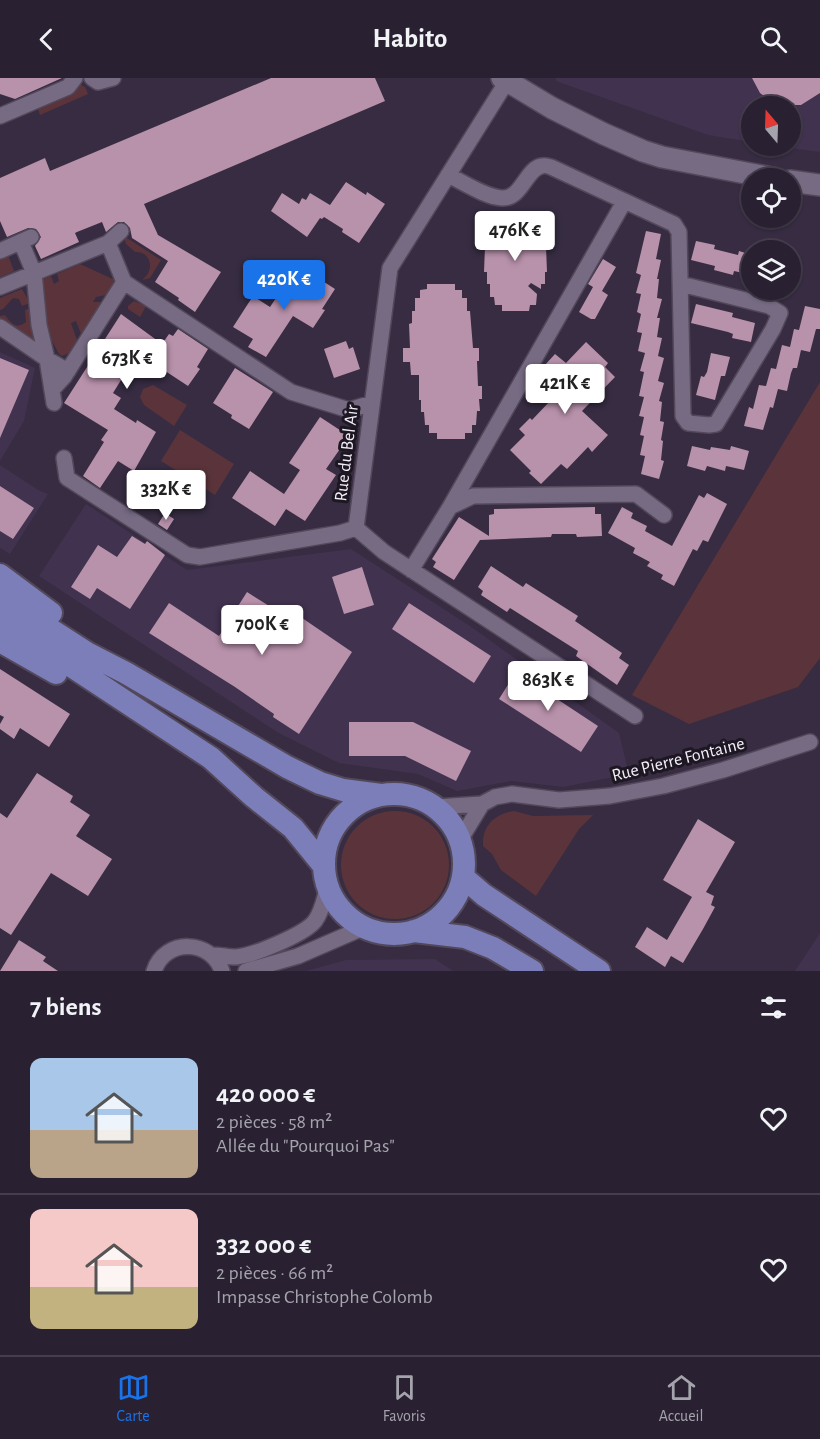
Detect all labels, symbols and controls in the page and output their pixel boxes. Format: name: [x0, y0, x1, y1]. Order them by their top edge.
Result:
icon: back: [30, 23, 63, 56]
icon: search: [757, 23, 790, 56]
text: Habito: [373, 25, 447, 52]
north arrow: [741, 96, 801, 156]
map controls: [741, 96, 801, 300]
button: locate: [741, 168, 801, 228]
pin: 476K €: [466, 211, 564, 262]
text: 476K €: [489, 220, 541, 240]
button: layers: [741, 240, 801, 300]
pin: 420K €: [235, 260, 333, 311]
text: 420K €: [257, 269, 311, 289]
pin: 673K €: [78, 339, 176, 390]
text: 673K €: [102, 348, 152, 368]
pin: 421K €: [516, 364, 614, 415]
text: 421K €: [540, 373, 590, 393]
street label: Rue du Bel Air: [332, 404, 362, 503]
pin: 332K €: [117, 470, 215, 521]
text: 332K €: [141, 479, 191, 499]
pin: 700K €: [213, 605, 311, 656]
text: 700K €: [235, 614, 289, 634]
pin: 863K €: [499, 661, 597, 712]
text: 863K €: [522, 670, 574, 690]
street label: Rue Pierre Fontaine: [610, 735, 746, 785]
icon: filters: [757, 991, 790, 1024]
text: 7 biens: [30, 994, 102, 1020]
text: 420 000 €: [216, 1081, 316, 1107]
icon: home: [78, 1082, 150, 1154]
icon: heart: [757, 1102, 790, 1135]
text: 2 pièces · 58 m²: [216, 1112, 332, 1132]
text: Allée du "Pourquoi Pas": [216, 1136, 395, 1156]
text: 332 000 €: [216, 1232, 311, 1258]
icon: home: [78, 1233, 150, 1305]
icon: heart: [757, 1253, 790, 1286]
text: 2 pièces · 66 m²: [216, 1263, 333, 1283]
text: Impasse Christophe Colomb: [216, 1287, 433, 1307]
tab: Carte: [117, 1371, 150, 1426]
tab: Favoris: [383, 1371, 426, 1426]
tab: Accueil: [659, 1371, 703, 1426]

